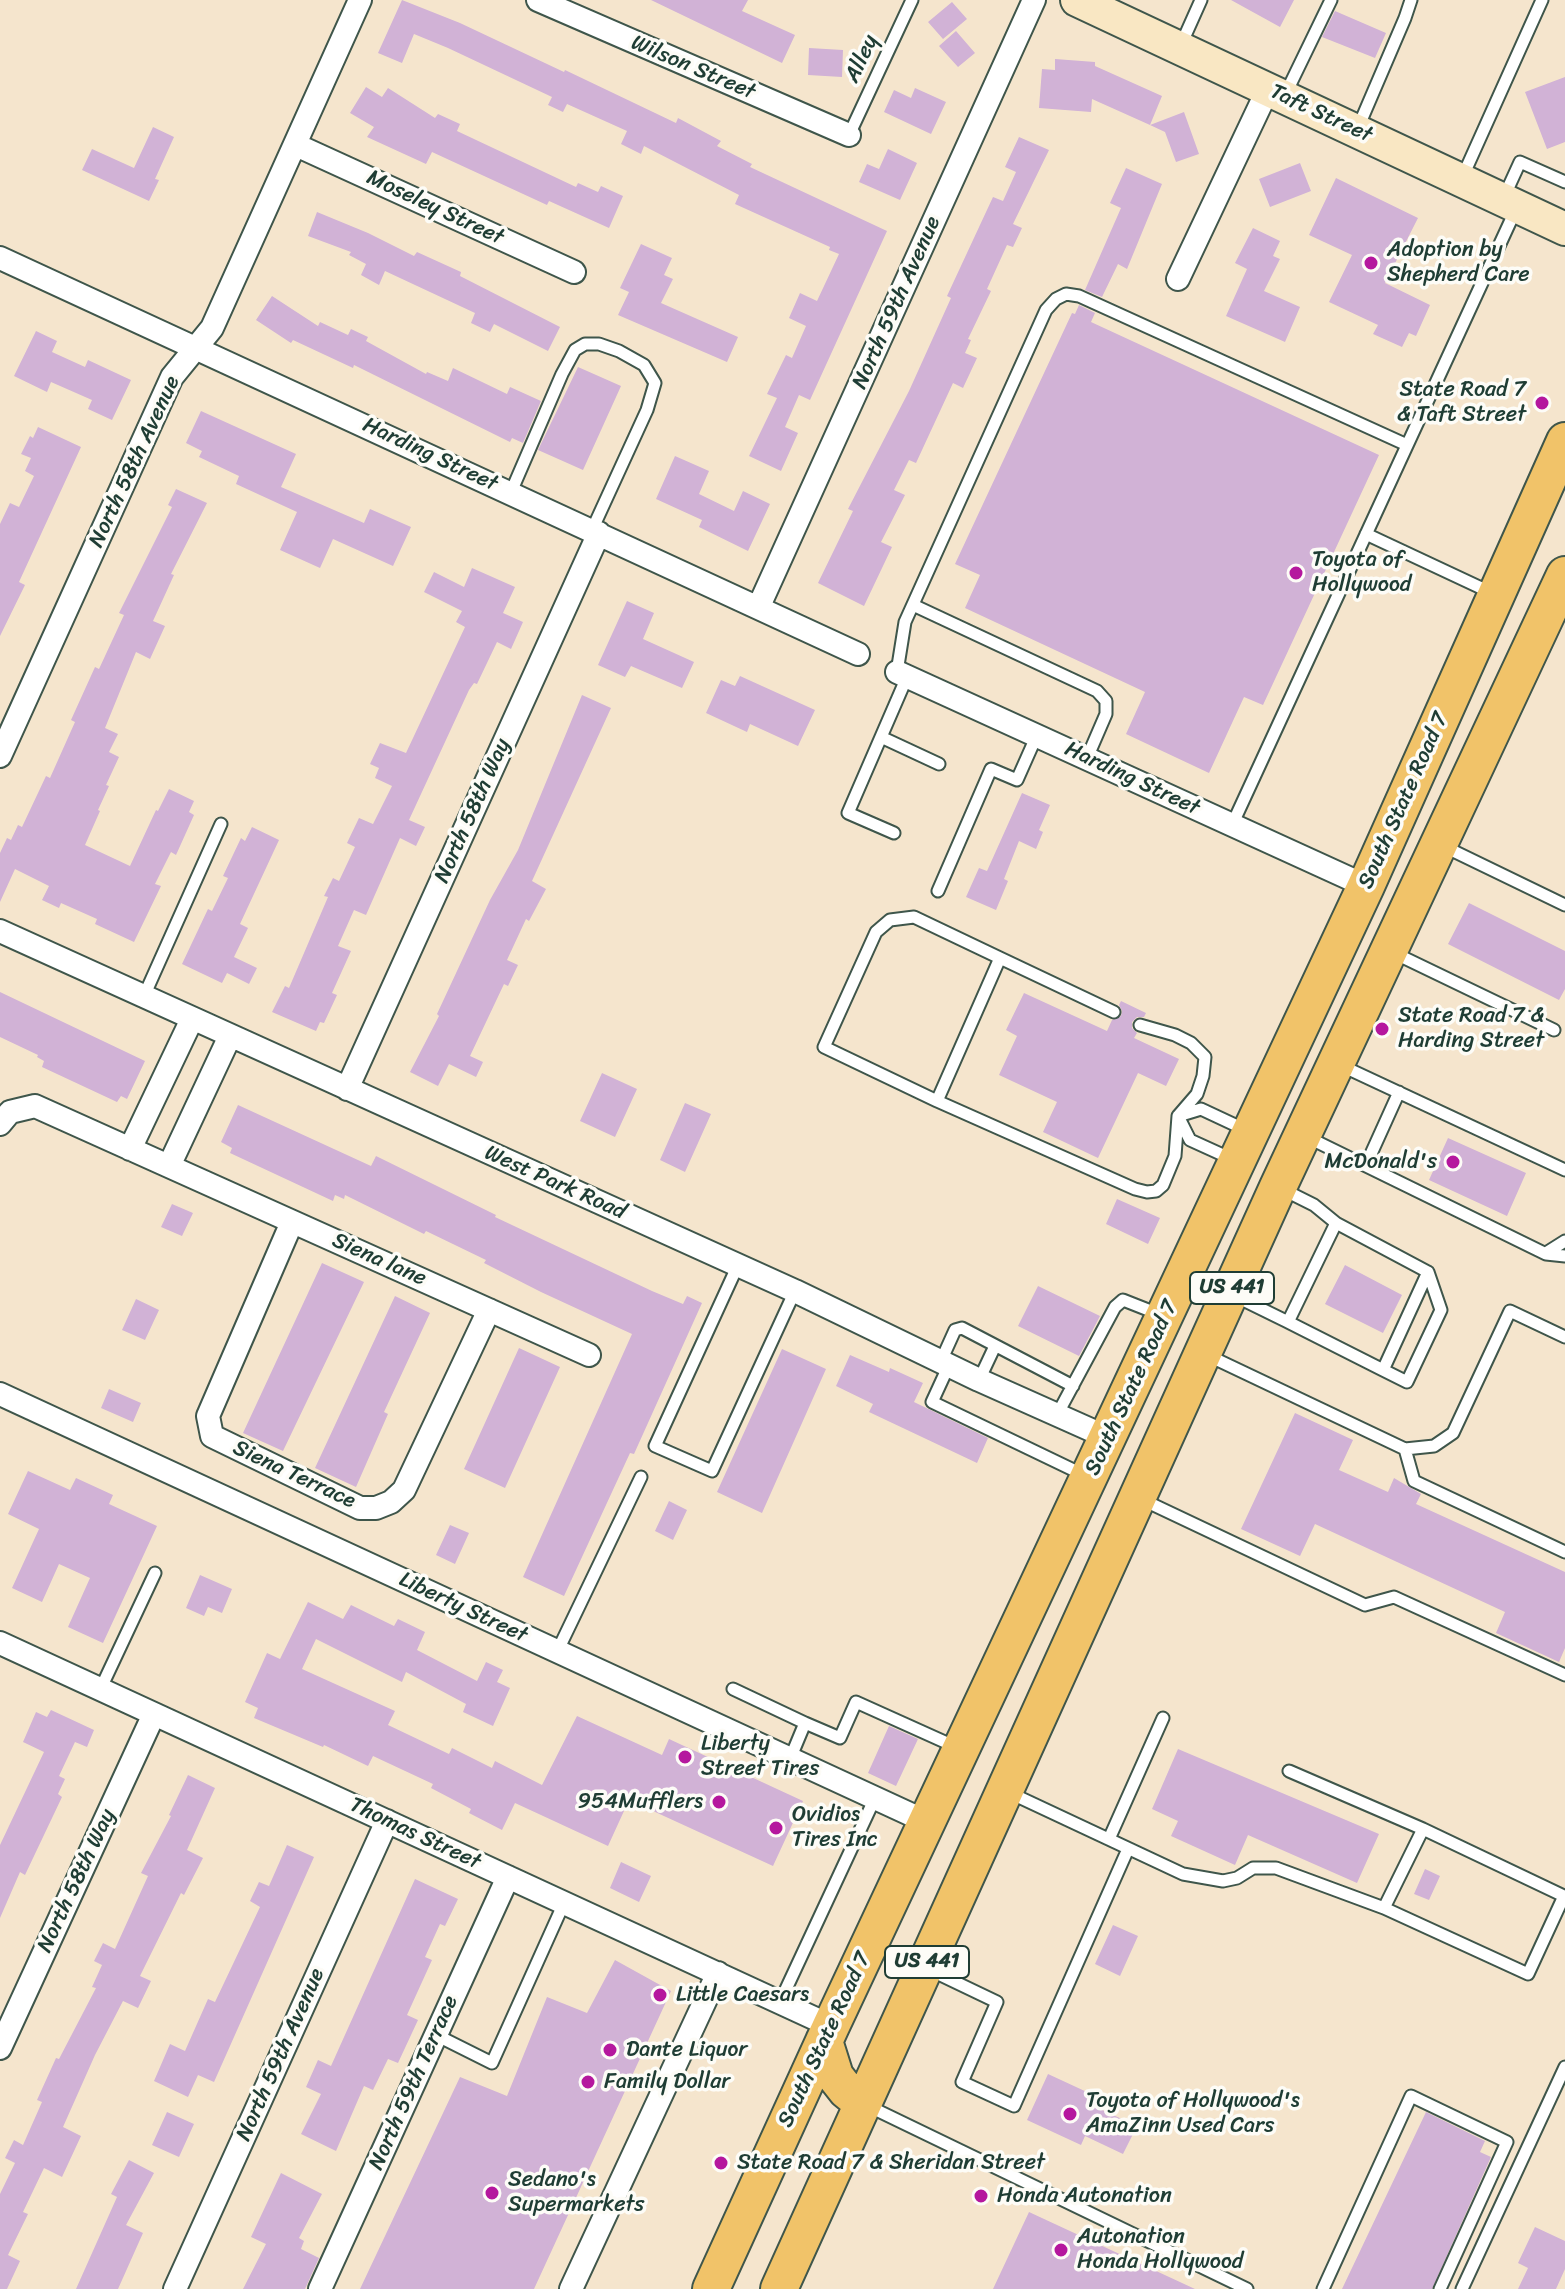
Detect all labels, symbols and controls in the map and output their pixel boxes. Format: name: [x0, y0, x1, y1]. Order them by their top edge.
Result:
street label: Wilson Street: [627, 30, 759, 106]
street label: Alley: [840, 31, 884, 87]
street label: Taft Street: [1266, 79, 1376, 149]
street label: Moseley Street: [362, 165, 508, 251]
street label: North 59th Avenue: [847, 213, 947, 393]
place label: Adoption by Shepherd Care: [1387, 237, 1530, 288]
marker: Adoption by Shepherd Care: [1362, 254, 1380, 272]
street label: North 58th Avenue: [84, 372, 186, 552]
place label: State Road 7 & Taft Street: [1397, 377, 1526, 428]
marker: State Road 7 & Taft Street: [1533, 394, 1551, 412]
street label: Harding Street: [358, 412, 502, 498]
place label: Toyota of Hollywood: [1312, 547, 1411, 598]
marker: Toyota of Hollywood: [1287, 564, 1305, 582]
street label: South State Road 7: [1353, 709, 1455, 893]
street label: North 58th Way: [429, 735, 517, 887]
street label: Harding Street: [1060, 736, 1204, 822]
place label: State Road 7 & Harding Street: [1398, 1003, 1544, 1054]
marker: State Road 7 & Harding Street: [1373, 1020, 1391, 1038]
street label: West Park Road: [480, 1140, 630, 1226]
place label: McDonald's: [1325, 1149, 1437, 1175]
marker: McDonald's: [1444, 1153, 1462, 1171]
street label: Siena lane: [328, 1228, 430, 1292]
road number: US 441: [1190, 1272, 1274, 1304]
street label: South State Road 7: [1080, 1296, 1184, 1480]
street label: Siena Terrace: [229, 1435, 359, 1515]
street label: Liberty Street: [395, 1567, 531, 1649]
place label: Liberty Street Tires: [701, 1731, 819, 1782]
marker: Liberty Street Tires: [676, 1748, 694, 1766]
place label: 954Mufflers: [577, 1789, 703, 1815]
street label: Thomas Street: [345, 1792, 485, 1876]
marker: 954Mufflers: [710, 1793, 728, 1811]
place label: Ovidios Tires Inc: [792, 1802, 878, 1854]
street label: North 58th Way: [32, 1805, 122, 1957]
marker: Ovidios Tires Inc: [767, 1819, 785, 1837]
road number: US 441: [885, 1946, 969, 1978]
street label: South State Road 7: [773, 1948, 877, 2132]
street label: North 59th Avenue: [231, 1965, 331, 2145]
place label: Little Caesars: [676, 1982, 809, 2008]
marker: Little Caesars: [651, 1986, 669, 2004]
street label: North 59th Terrace: [364, 1992, 464, 2174]
place label: Dante Liquor: [626, 2037, 747, 2063]
marker: Dante Liquor: [601, 2041, 619, 2059]
place label: Family Dollar: [604, 2069, 730, 2095]
marker: Family Dollar: [579, 2073, 597, 2091]
place label: Toyota of Hollywood's AmaZinn Used Cars: [1086, 2088, 1300, 2140]
marker: Toyota of Hollywood's AmaZinn Used Cars: [1061, 2105, 1079, 2123]
place label: State Road 7 & Sheridan Street: [737, 2150, 1045, 2176]
marker: State Road 7 & Sheridan Street: [712, 2154, 730, 2172]
place label: Sedano's Supermarkets: [508, 2167, 644, 2218]
place label: Honda Autonation: [997, 2183, 1172, 2209]
marker: Sedano's Supermarkets: [483, 2184, 501, 2202]
marker: Honda Autonation: [972, 2187, 990, 2205]
place label: Autonation Honda Hollywood: [1077, 2224, 1243, 2276]
marker: Autonation Honda Hollywood: [1052, 2241, 1070, 2259]

